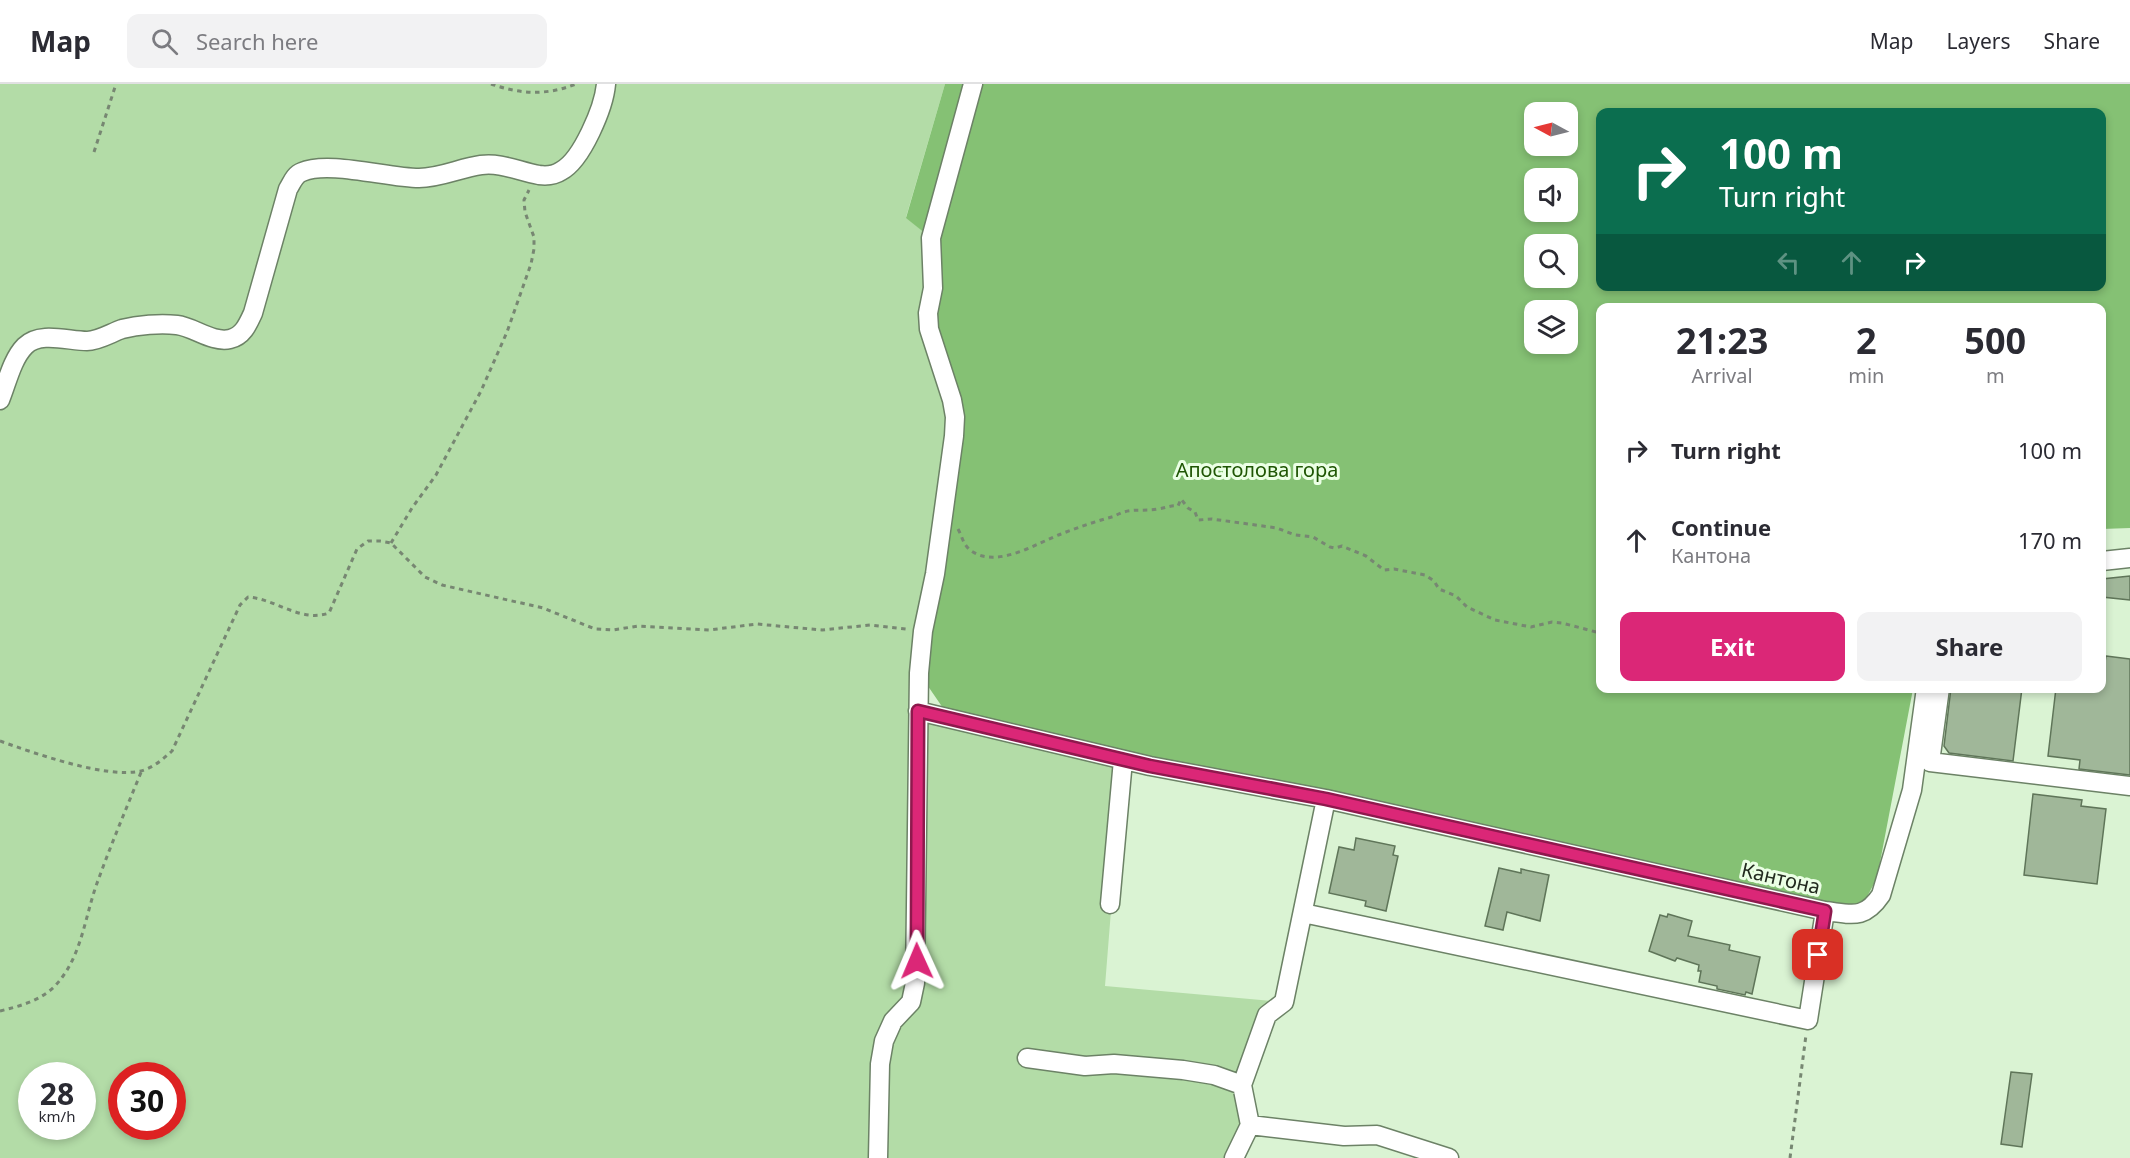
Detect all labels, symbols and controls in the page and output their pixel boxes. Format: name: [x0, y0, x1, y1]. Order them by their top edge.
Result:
search box: [127, 14, 547, 68]
text: Map: [30, 22, 91, 60]
icon: search: [148, 25, 181, 58]
text: Search here: [196, 26, 318, 56]
text: Map: [1870, 27, 1914, 55]
text: Layers: [1947, 27, 2011, 55]
text: Share: [2044, 27, 2100, 55]
north arrow: [1524, 102, 1578, 156]
map controls: [1524, 102, 1578, 354]
text: 100 m: [1719, 124, 1843, 181]
icon: right: [1620, 132, 1698, 210]
button: sound: [1524, 168, 1578, 222]
text: Turn right: [1719, 178, 1845, 215]
button: search: [1524, 234, 1578, 288]
icon: left: [1772, 246, 1805, 279]
icon: ahead: [1835, 246, 1868, 279]
icon: right: [1898, 246, 1931, 279]
button: layers: [1524, 300, 1578, 354]
text: 21:23: [1676, 316, 1768, 365]
text: 2: [1856, 316, 1877, 365]
text: 500: [1964, 316, 2026, 365]
text: Arrival: [1692, 362, 1753, 389]
text: min: [1848, 362, 1884, 389]
text: m: [1986, 362, 2005, 389]
icon: right: [1620, 434, 1653, 467]
text: Turn right: [1671, 435, 1781, 465]
text: 100 m: [2018, 435, 2082, 465]
park label: Апостолова гора: [1176, 456, 1338, 483]
text: Continue: [1671, 512, 1771, 542]
icon: ahead: [1620, 524, 1653, 557]
text: 170 m: [2018, 525, 2082, 555]
text: Кантона: [1671, 542, 1751, 569]
button: Exit: [1620, 612, 1845, 681]
button: Share: [1857, 612, 2082, 681]
street label: Кантона: [1739, 856, 1823, 900]
position arrow: [885, 929, 949, 993]
pin: [1792, 929, 1843, 980]
icon: arrive: [1801, 938, 1834, 971]
speed limit sign: 30: [108, 1062, 186, 1140]
text: 28: [40, 1073, 74, 1114]
text: km/h: [39, 1106, 75, 1126]

